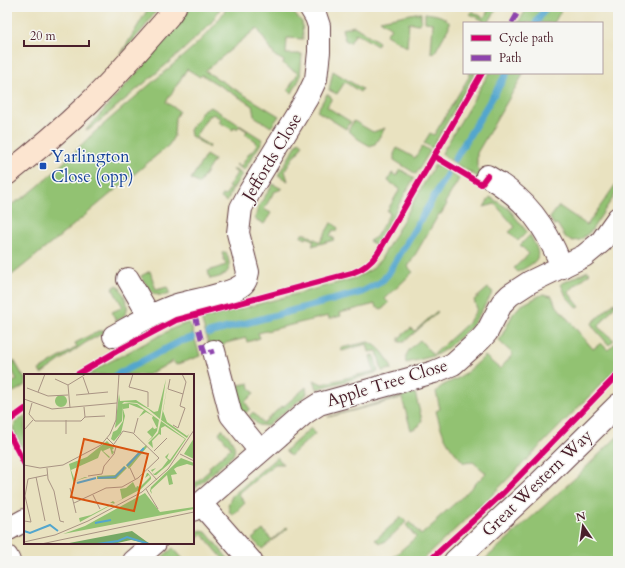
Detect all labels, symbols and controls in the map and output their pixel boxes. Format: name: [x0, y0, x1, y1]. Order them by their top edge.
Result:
scale bar: [24, 22, 89, 48]
legend: [463, 22, 603, 74]
text: 20 m: [30, 28, 57, 44]
text: Cycle path: [499, 30, 554, 46]
text: Path: [499, 50, 522, 66]
street label: Jeffords Close: [235, 109, 307, 208]
place label: Yarlington Close (opp): [51, 145, 134, 188]
marker: Yarlington Close (opp): [38, 161, 48, 171]
street label: Apple Tree Close: [324, 354, 450, 412]
inset map: [24, 374, 194, 544]
street label: Great Western Way: [477, 424, 597, 542]
north arrow: [563, 506, 603, 546]
text: N: [575, 508, 588, 525]

